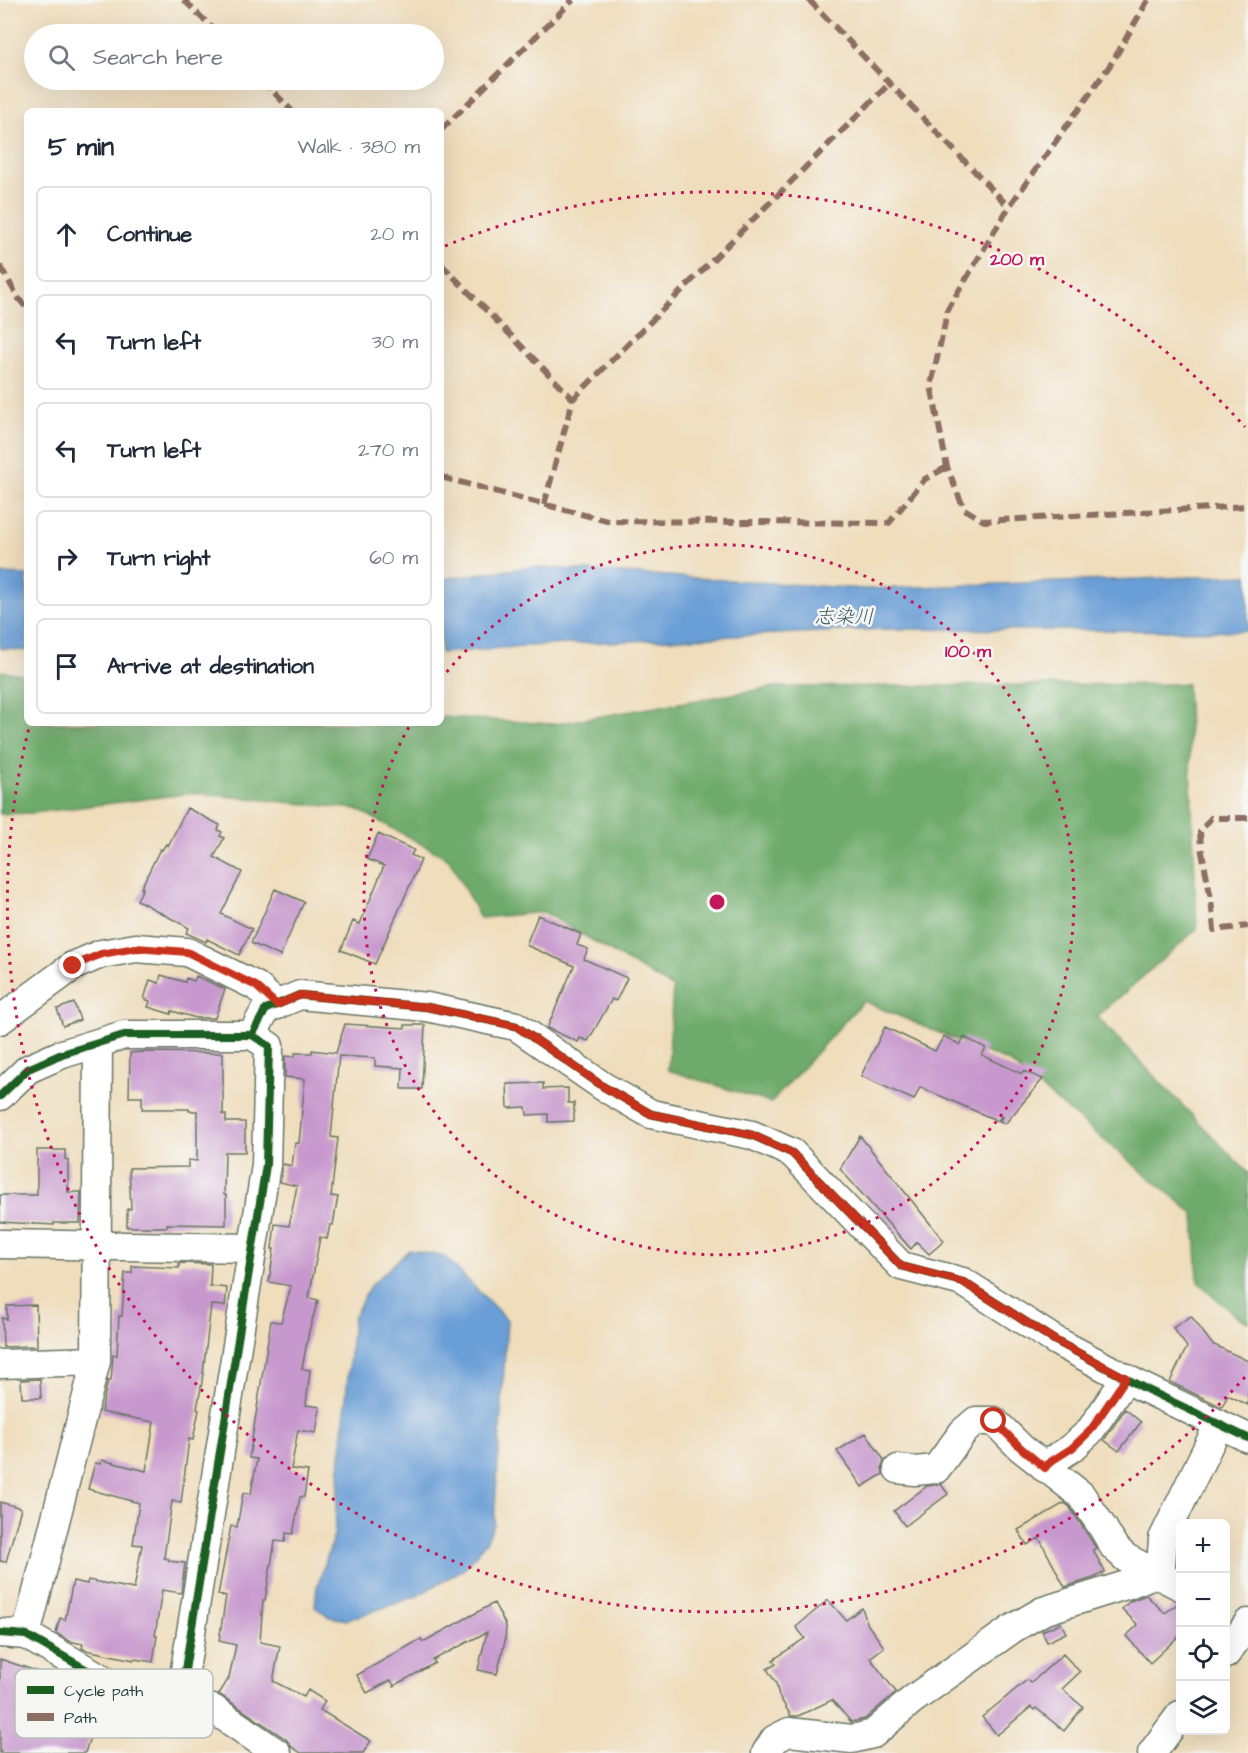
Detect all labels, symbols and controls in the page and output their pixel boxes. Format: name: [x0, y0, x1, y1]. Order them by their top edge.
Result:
search box: [24, 24, 444, 90]
icon: search: [45, 41, 78, 74]
text: Search here: [93, 42, 223, 73]
text: 5 min: [48, 129, 114, 165]
text: Walk · 380 m: [297, 133, 420, 161]
icon: ahead: [50, 218, 83, 251]
text: Continue: [107, 219, 192, 250]
text: 20 m: [370, 220, 418, 248]
text: 200 m: [989, 247, 1045, 272]
icon: left: [50, 326, 83, 359]
text: Turn left: [107, 327, 201, 358]
text: 30 m: [372, 328, 418, 356]
icon: left: [50, 434, 83, 467]
text: Turn left: [107, 435, 201, 466]
text: 270 m: [358, 436, 418, 464]
icon: right: [50, 542, 83, 575]
text: Turn right: [107, 543, 210, 574]
text: 60 m: [369, 544, 418, 572]
water label: 志染川: [814, 603, 874, 631]
text: 100 m: [945, 639, 992, 664]
icon: arrive: [50, 650, 83, 683]
text: Arrive at destination: [107, 651, 314, 682]
centre of rings: [707, 892, 727, 912]
route end: [59, 952, 85, 978]
route start: [980, 1407, 1006, 1433]
map controls: [1176, 1519, 1230, 1735]
button: +: [1176, 1519, 1230, 1573]
button: −: [1176, 1573, 1230, 1627]
button: locate: [1176, 1627, 1230, 1681]
legend: [15, 1669, 213, 1738]
text: Cycle path: [64, 1680, 143, 1703]
button: layers: [1176, 1681, 1230, 1735]
text: Path: [64, 1707, 97, 1729]

